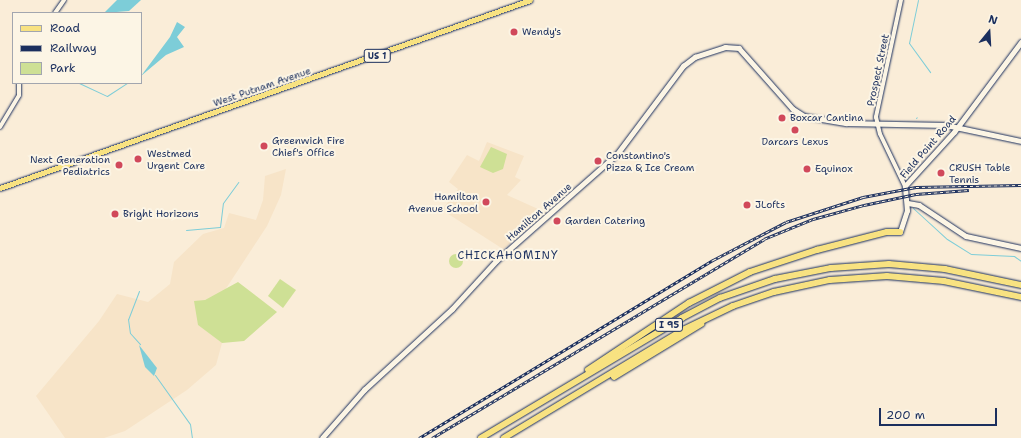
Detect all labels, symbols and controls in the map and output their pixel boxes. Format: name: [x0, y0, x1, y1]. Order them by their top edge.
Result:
legend: [12, 12, 142, 84]
north arrow: [969, 12, 1009, 52]
text: N: [986, 12, 999, 29]
text: Road: [50, 20, 80, 36]
place label: Wendy's: [522, 26, 561, 38]
marker: Wendy's: [509, 27, 519, 37]
street label: Prospect Street: [864, 33, 892, 107]
text: Railway: [50, 40, 97, 56]
road number: US 1: [363, 49, 391, 63]
text: Park: [50, 60, 76, 76]
street label: West Putnam Avenue: [212, 65, 312, 109]
place label: Boxcar Cantina: [790, 112, 863, 124]
marker: Boxcar Cantina: [777, 113, 787, 123]
street label: Field Point Road: [897, 113, 959, 181]
marker: Darcars Lexus: [790, 125, 800, 135]
place label: Greenwich Fire Chief's Office: [272, 134, 345, 158]
place label: Darcars Lexus: [762, 136, 828, 148]
marker: Greenwich Fire Chief's Office: [259, 141, 269, 151]
place label: Westmed Urgent Care: [147, 147, 205, 170]
place label: Constantino's Pizza & Ice Cream: [606, 149, 694, 172]
place label: Next Generation Pediatrics: [30, 153, 110, 176]
marker: Westmed Urgent Care: [132, 153, 144, 165]
marker: Constantino's Pizza & Ice Cream: [593, 156, 603, 166]
marker: Next Generation Pediatrics: [113, 159, 125, 171]
place label: CRUSH Table Tennis: [949, 161, 1011, 184]
place label: Equinox: [815, 163, 853, 175]
marker: Equinox: [802, 164, 812, 174]
marker: CRUSH Table Tennis: [936, 168, 946, 178]
street label: Hamilton Avenue: [504, 180, 574, 244]
place label: Hamilton Avenue School: [408, 190, 478, 214]
marker: Hamilton Avenue School: [481, 197, 491, 207]
place label: JLofts: [755, 199, 785, 211]
marker: JLofts: [742, 200, 752, 210]
place label: Bright Horizons: [123, 208, 199, 220]
marker: Bright Horizons: [110, 209, 120, 219]
place label: Garden Catering: [565, 215, 645, 227]
marker: Garden Catering: [552, 216, 562, 226]
district label: CHICKAHOMINY: [457, 249, 559, 263]
road number: I 95: [654, 318, 684, 332]
scale bar: [881, 400, 999, 426]
text: 200 m: [886, 407, 925, 423]

